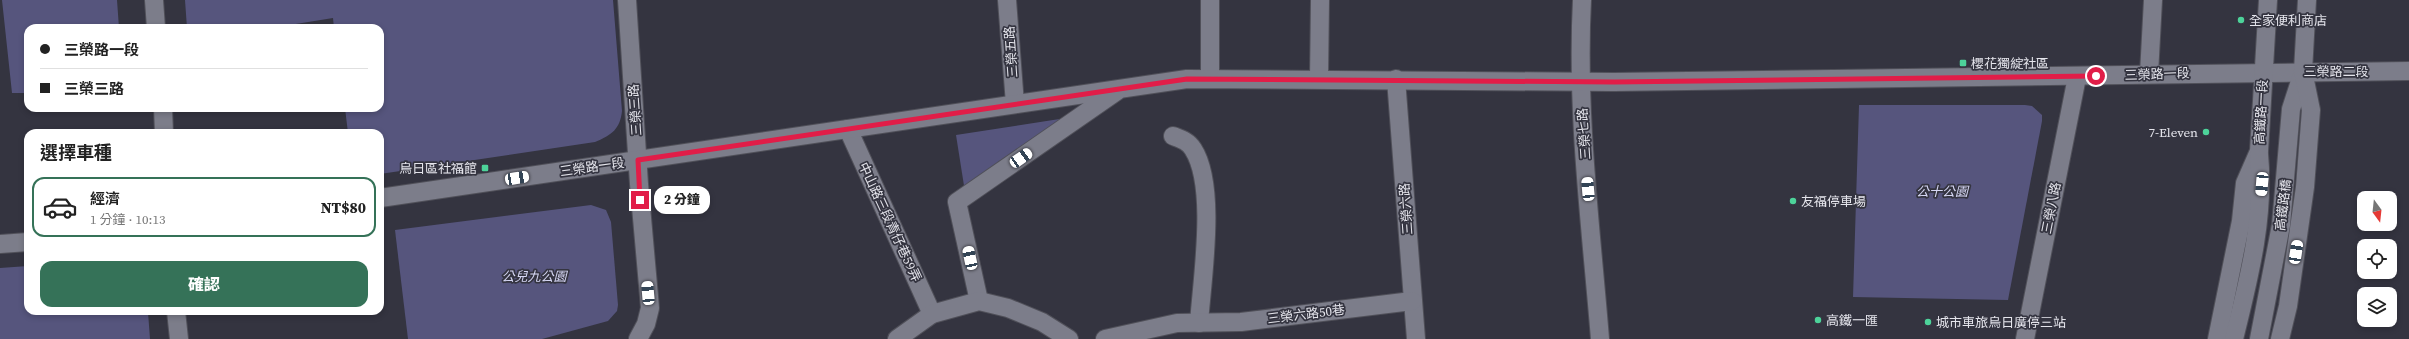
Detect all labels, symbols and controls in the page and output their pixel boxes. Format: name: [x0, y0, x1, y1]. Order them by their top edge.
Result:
place label: 全家便利商店: [2249, 12, 2327, 29]
marker: 全家便利商店: [2236, 15, 2246, 25]
street label: 三榮五路: [1001, 25, 1021, 79]
text: 三榮路一段: [64, 39, 139, 60]
place label: 櫻花獨綻社區: [1971, 55, 2049, 72]
marker: 櫻花獨綻社區: [1958, 58, 1968, 68]
street label: 三榮路二段: [2303, 63, 2369, 80]
street label: 三榮路一段: [2124, 64, 2190, 84]
route start: [2087, 67, 2105, 85]
text: 三榮三路: [64, 78, 124, 99]
street label: 高鐵路一段: [2251, 79, 2271, 145]
street label: 三榮三路: [625, 83, 645, 137]
street label: 三榮七路: [1574, 107, 1594, 161]
place label: 7-Eleven: [2148, 124, 2198, 141]
marker: 7-Eleven: [2201, 127, 2211, 137]
text: 選擇車種: [40, 140, 112, 165]
car: [1008, 146, 1034, 170]
street label: 三榮路一段: [559, 154, 625, 180]
street label: 中山路三段青仔巷59弄: [855, 159, 925, 285]
place label: 烏日區社福館: [399, 160, 477, 177]
marker: 烏日區社福館: [480, 163, 490, 173]
car: [504, 170, 530, 186]
car: [2255, 172, 2269, 196]
car: [1581, 177, 1595, 201]
street label: 高鐵路橋: [2271, 178, 2295, 232]
street label: 三榮八路: [2038, 181, 2064, 235]
street label: 三榮六路: [1396, 182, 1416, 236]
park label: 公十公園: [1916, 183, 1970, 200]
callout: 2 分鐘: [654, 186, 710, 214]
text: 經濟: [90, 188, 120, 209]
icon: car: [42, 189, 78, 225]
route end: [631, 191, 649, 209]
text: 2 分鐘: [664, 191, 700, 208]
north arrow: [2357, 191, 2397, 231]
map controls: [2357, 191, 2397, 327]
place label: 友福停車場: [1801, 193, 1866, 210]
marker: 友福停車場: [1788, 196, 1798, 206]
text: NT$80: [321, 197, 366, 218]
text: 1 分鐘 · 10:13: [90, 211, 165, 228]
car: [2288, 239, 2304, 265]
button: locate: [2357, 239, 2397, 279]
car: [962, 245, 978, 271]
button: 確認: [40, 261, 368, 307]
park label: 公兒九公園: [501, 268, 568, 285]
car: [641, 281, 655, 305]
button: layers: [2357, 287, 2397, 327]
street label: 三榮六路50巷: [1266, 301, 1346, 327]
place label: 高鐵一匯: [1826, 312, 1878, 329]
place label: 城市車旅烏日廣停三站: [1936, 314, 2066, 331]
marker: 高鐵一匯: [1813, 315, 1823, 325]
marker: 城市車旅烏日廣停三站: [1923, 317, 1933, 327]

